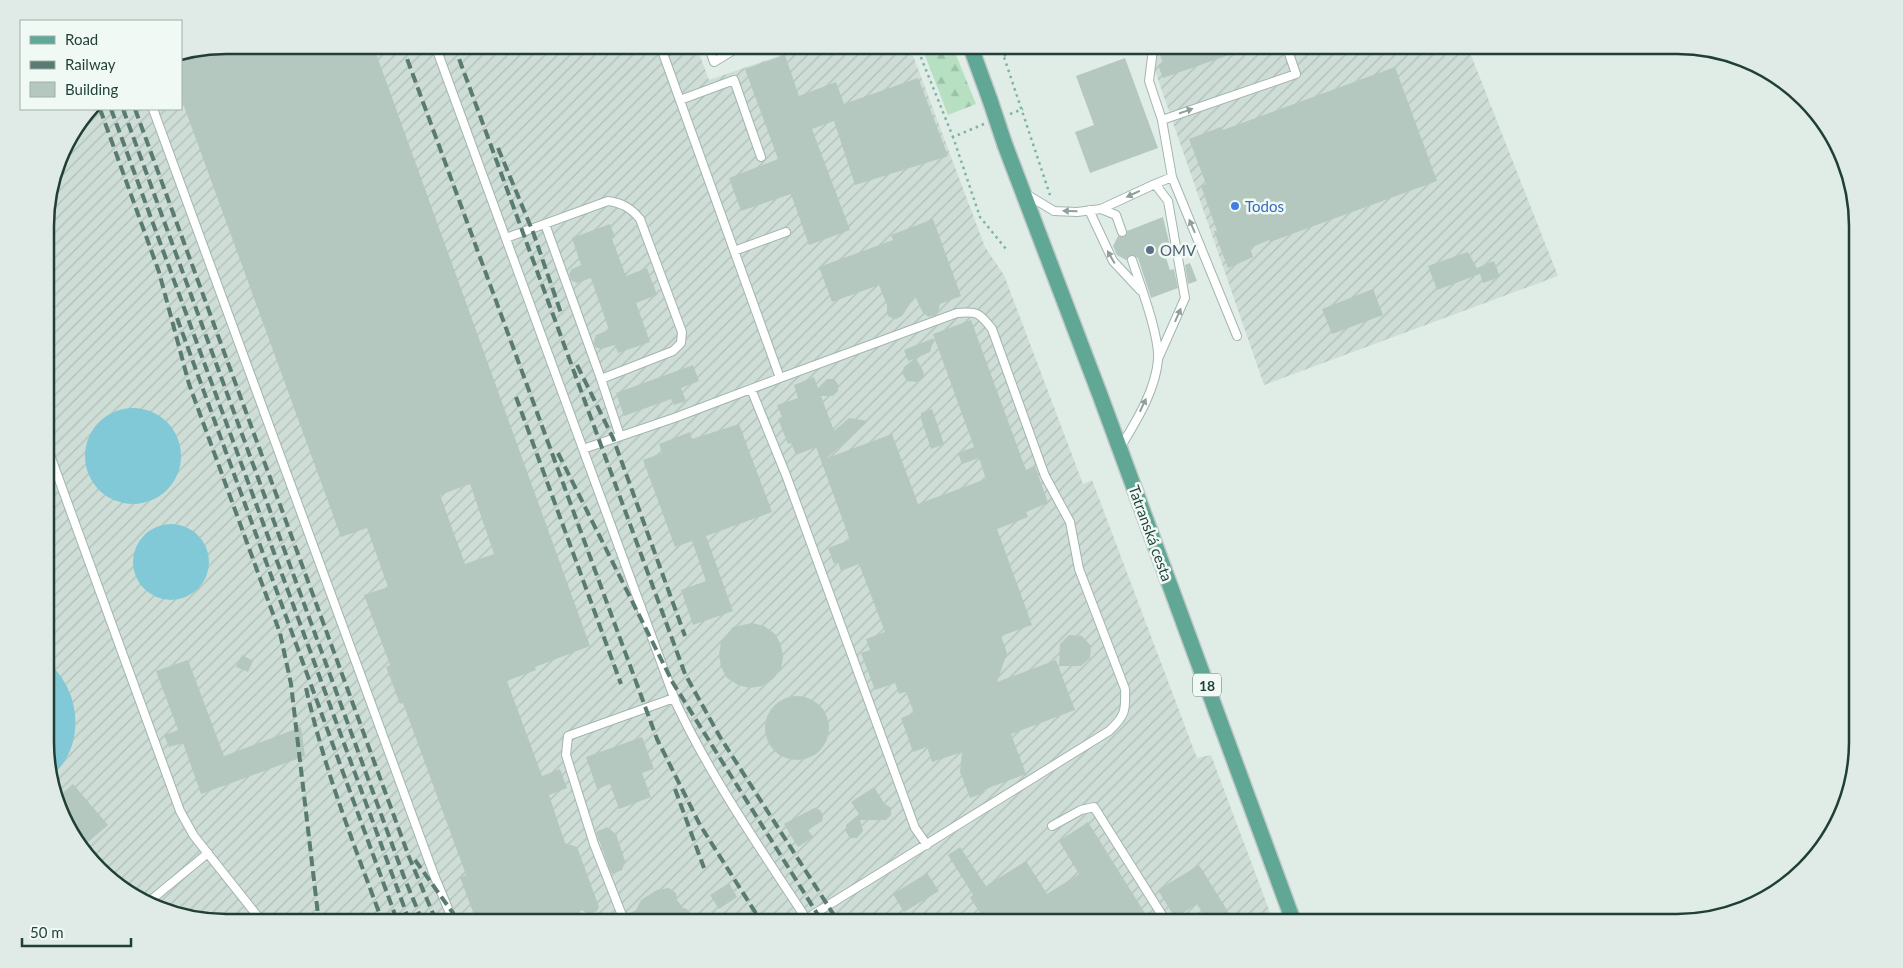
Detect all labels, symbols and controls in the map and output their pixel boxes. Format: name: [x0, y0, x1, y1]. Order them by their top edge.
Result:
legend: [20, 20, 182, 110]
text: Road: [65, 30, 98, 48]
text: Railway: [65, 55, 116, 73]
text: Building: [65, 80, 118, 98]
one-way arrow: [1179, 107, 1194, 115]
one-way arrow: [1126, 190, 1140, 198]
place label: Todos: [1245, 197, 1284, 215]
marker: Todos: [1229, 200, 1241, 212]
one-way arrow: [1062, 207, 1078, 215]
one-way arrow: [1188, 219, 1196, 233]
place label: OMV: [1160, 241, 1197, 259]
marker: OMV: [1144, 244, 1156, 256]
one-way arrow: [1107, 250, 1116, 263]
one-way arrow: [1174, 308, 1182, 322]
one-way arrow: [1140, 398, 1148, 412]
street label: Tatranská cesta: [1125, 483, 1177, 583]
road number: 18: [1193, 674, 1221, 696]
scale bar: [22, 916, 131, 948]
text: 50 m: [30, 923, 64, 941]

